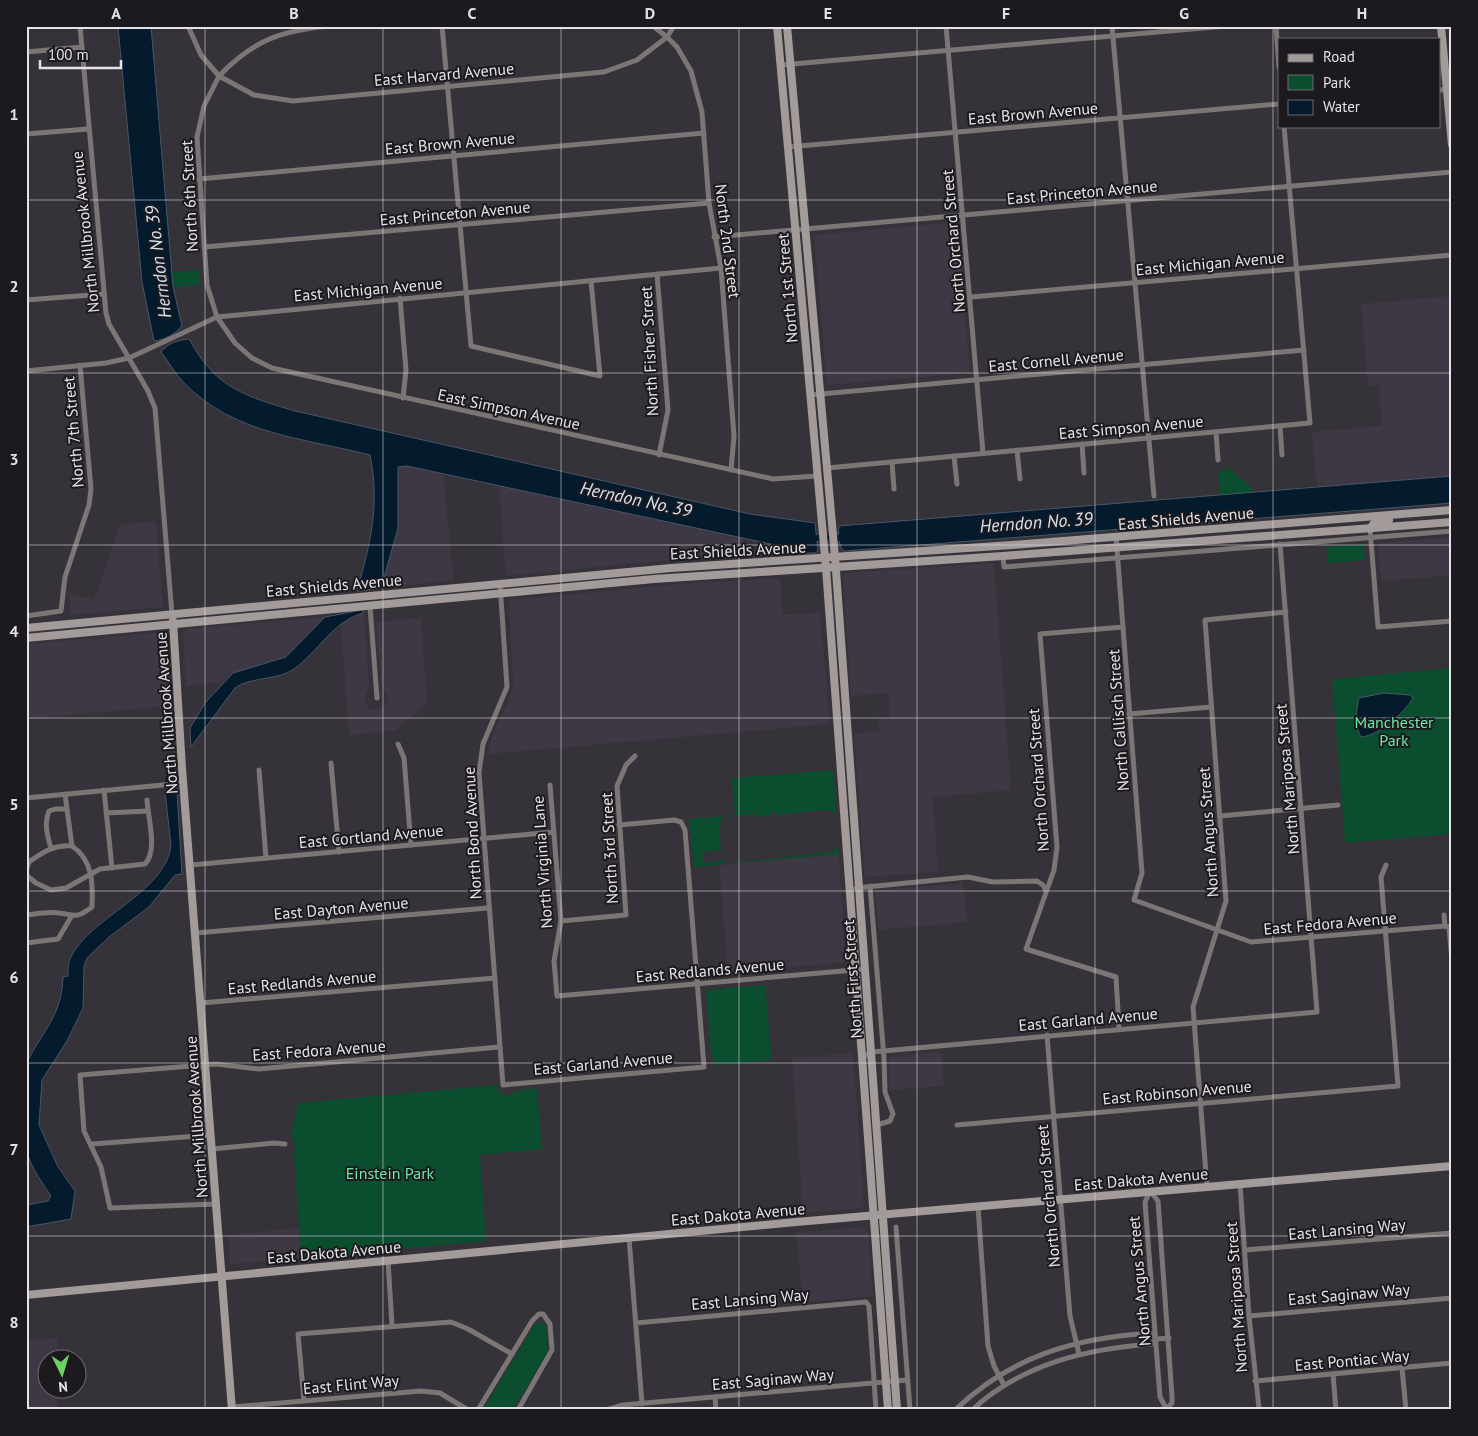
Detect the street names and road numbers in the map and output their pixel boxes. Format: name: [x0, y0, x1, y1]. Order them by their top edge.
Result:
street label: East Harvard Avenue: [373, 58, 515, 90]
street label: East Brown Avenue: [967, 97, 1099, 129]
street label: East Brown Avenue: [384, 127, 516, 159]
street label: North 6th Street: [176, 139, 202, 252]
street label: North Millbrook Avenue: [67, 150, 103, 314]
street label: North Orchard Street: [937, 168, 969, 313]
street label: East Princeton Avenue: [1006, 175, 1158, 209]
street label: North 2nd Street: [711, 183, 745, 300]
street label: East Princeton Avenue: [379, 196, 531, 230]
street label: North 1st Street: [772, 232, 802, 344]
street label: East Michigan Avenue: [1135, 247, 1285, 279]
street label: East Michigan Avenue: [293, 273, 443, 305]
street label: North Fisher Street: [636, 285, 662, 417]
street label: East Cornell Avenue: [988, 344, 1124, 376]
street label: North 7th Street: [58, 375, 88, 488]
street label: East Simpson Avenue: [436, 384, 582, 434]
street label: East Simpson Avenue: [1058, 411, 1204, 443]
street label: East Shields Avenue: [1117, 502, 1255, 534]
street label: East Shields Avenue: [669, 536, 807, 564]
street label: East Shields Avenue: [265, 569, 403, 601]
street label: North Millbrook Avenue: [150, 631, 182, 795]
street label: North Callisch Street: [1103, 648, 1133, 792]
street label: North Mariposa Street: [1270, 702, 1304, 855]
street label: North Orchard Street: [1023, 707, 1053, 852]
street label: North Bond Avenue: [459, 766, 485, 900]
street label: North Angus Street: [1193, 766, 1223, 898]
street label: North 3rd Street: [596, 791, 622, 904]
street label: North Virginia Lane: [527, 795, 557, 929]
street label: East Cortland Avenue: [298, 820, 444, 852]
street label: East Dayton Avenue: [273, 892, 409, 924]
street label: East Fedora Avenue: [1263, 907, 1397, 939]
street label: North First Street: [838, 918, 866, 1039]
street label: East Redlands Avenue: [635, 954, 785, 986]
street label: East Redlands Avenue: [227, 966, 377, 998]
street label: East Garland Avenue: [1017, 1003, 1159, 1035]
street label: North Millbrook Avenue: [180, 1035, 212, 1199]
street label: East Fedora Avenue: [252, 1035, 386, 1065]
street label: East Garland Avenue: [532, 1047, 674, 1079]
street label: East Robinson Avenue: [1102, 1076, 1252, 1108]
street label: North Orchard Street: [1032, 1123, 1064, 1268]
street label: East Dakota Avenue: [1073, 1163, 1209, 1195]
street label: East Dakota Avenue: [670, 1198, 806, 1230]
street label: East Lansing Way: [1287, 1214, 1407, 1244]
street label: North Angus Street: [1123, 1215, 1155, 1347]
street label: North Mariposa Street: [1221, 1220, 1251, 1373]
street label: East Dakota Avenue: [266, 1236, 402, 1268]
street label: East Saginaw Way: [1287, 1279, 1411, 1309]
street label: East Lansing Way: [690, 1284, 810, 1314]
street label: East Pontiac Way: [1294, 1345, 1411, 1375]
street label: East Saginaw Way: [711, 1364, 835, 1394]
street label: East Flint Way: [302, 1370, 400, 1398]

